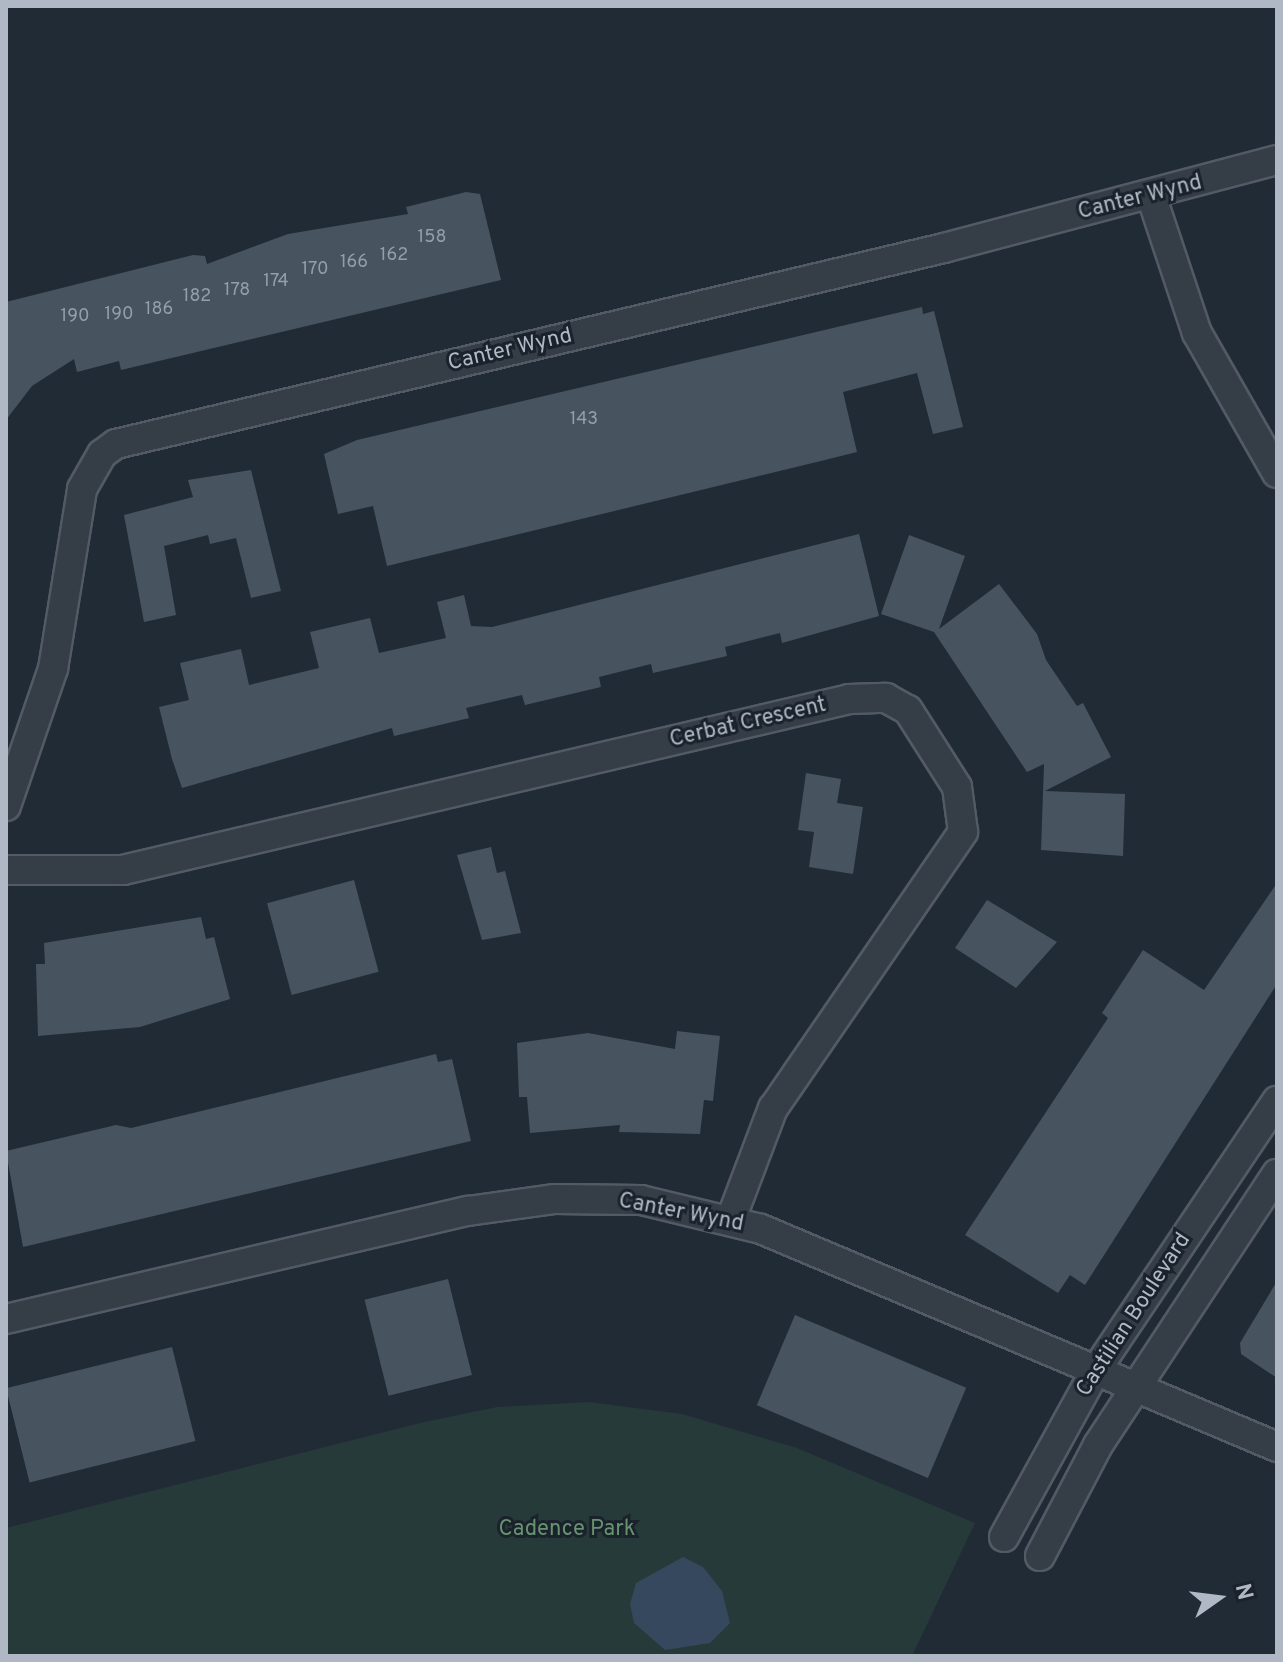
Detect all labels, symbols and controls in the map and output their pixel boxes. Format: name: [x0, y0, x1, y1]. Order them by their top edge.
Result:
street label: Canter Wynd: [1075, 170, 1205, 226]
house number: 158: [418, 227, 446, 249]
house number: 162: [380, 245, 408, 267]
house number: 166: [340, 252, 368, 274]
house number: 170: [301, 259, 329, 281]
house number: 174: [263, 271, 289, 293]
house number: 178: [224, 280, 250, 302]
house number: 182: [183, 286, 211, 308]
house number: 186: [145, 299, 173, 321]
house number: 190: [105, 304, 133, 326]
house number: 190: [61, 306, 89, 328]
street label: Canter Wynd: [445, 323, 575, 377]
house number: 143: [570, 409, 598, 431]
street label: Cerbat Crescent: [667, 692, 829, 754]
street label: Canter Wynd: [616, 1188, 746, 1238]
street label: Castilian Boulevard: [1071, 1228, 1197, 1402]
park label: Cadence Park: [499, 1517, 635, 1543]
north arrow: [1179, 1558, 1259, 1638]
text: N: [1228, 1581, 1258, 1603]

